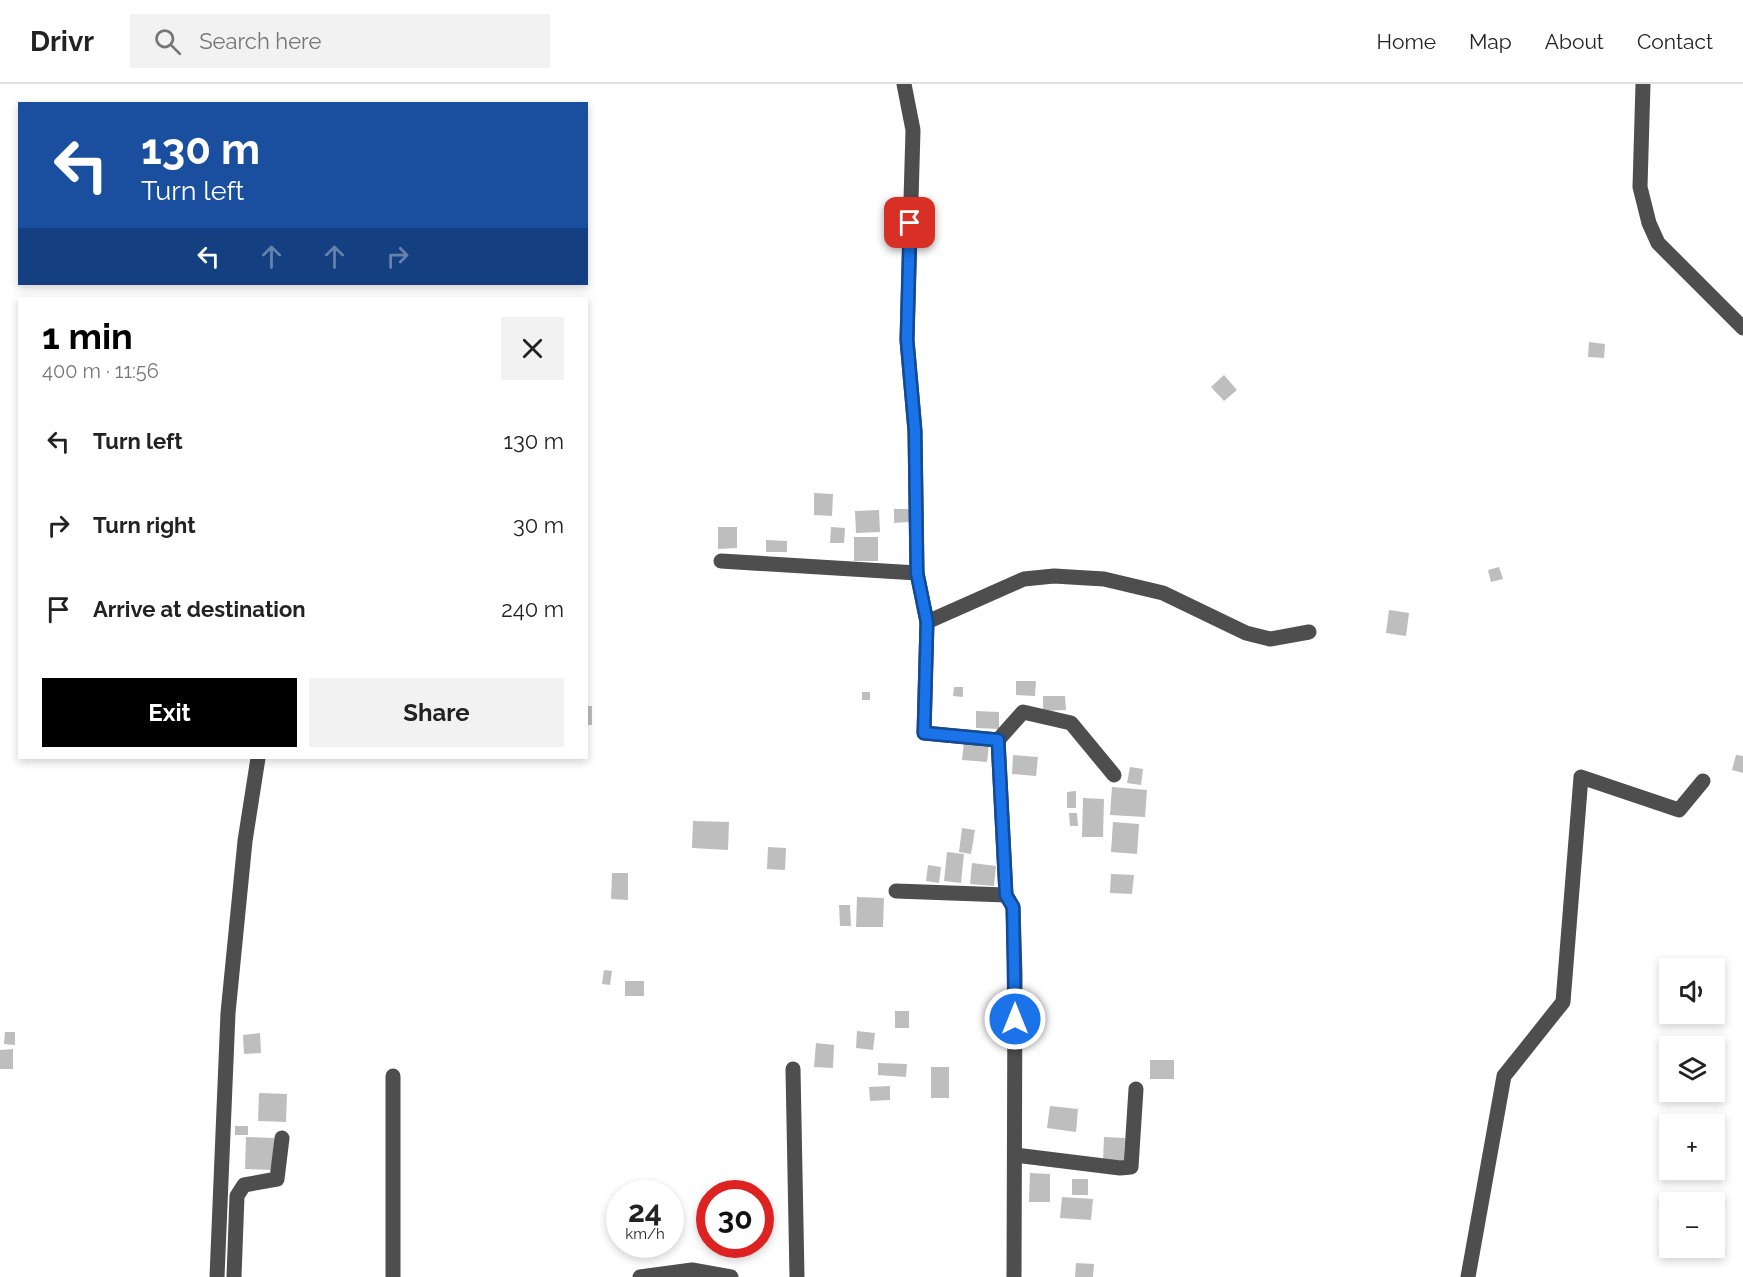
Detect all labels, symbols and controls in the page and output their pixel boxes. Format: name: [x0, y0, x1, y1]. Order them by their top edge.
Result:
search box: [130, 14, 550, 68]
text: Drivr: [30, 25, 94, 58]
icon: search: [151, 25, 184, 58]
text: Search here: [199, 28, 321, 54]
text: Home: [1377, 29, 1436, 54]
text: Map: [1469, 29, 1512, 54]
text: About: [1545, 29, 1604, 54]
text: Contact: [1637, 29, 1713, 54]
text: 130 m: [141, 125, 260, 174]
icon: left: [42, 126, 120, 204]
text: Turn left: [141, 175, 244, 206]
pin: [884, 197, 935, 248]
icon: arrive: [893, 206, 926, 239]
icon: left: [192, 240, 225, 273]
icon: ahead: [255, 240, 288, 273]
icon: ahead: [318, 240, 351, 273]
icon: right: [381, 240, 414, 273]
text: 1 min: [42, 315, 133, 357]
button: close: [501, 317, 564, 380]
text: 400 m · 11:56: [42, 359, 159, 383]
icon: left: [42, 425, 75, 458]
text: Turn left: [93, 428, 183, 454]
text: 130 m: [504, 428, 564, 454]
icon: right: [42, 509, 75, 542]
text: Turn right: [93, 512, 196, 538]
text: 30 m: [513, 512, 564, 538]
icon: arrive: [42, 593, 75, 626]
text: Arrive at destination: [93, 596, 306, 622]
text: 240 m: [501, 596, 564, 622]
button: Exit: [42, 678, 297, 747]
button: Share: [309, 678, 564, 747]
map controls: [1659, 958, 1725, 1258]
button: sound: [1659, 958, 1725, 1024]
position arrow: [983, 987, 1047, 1051]
button: layers: [1659, 1036, 1725, 1102]
button: +: [1659, 1114, 1725, 1180]
speed limit sign: 30: [696, 1180, 774, 1258]
button: −: [1659, 1192, 1725, 1258]
text: 24: [628, 1194, 662, 1229]
text: km/h: [625, 1225, 665, 1243]

